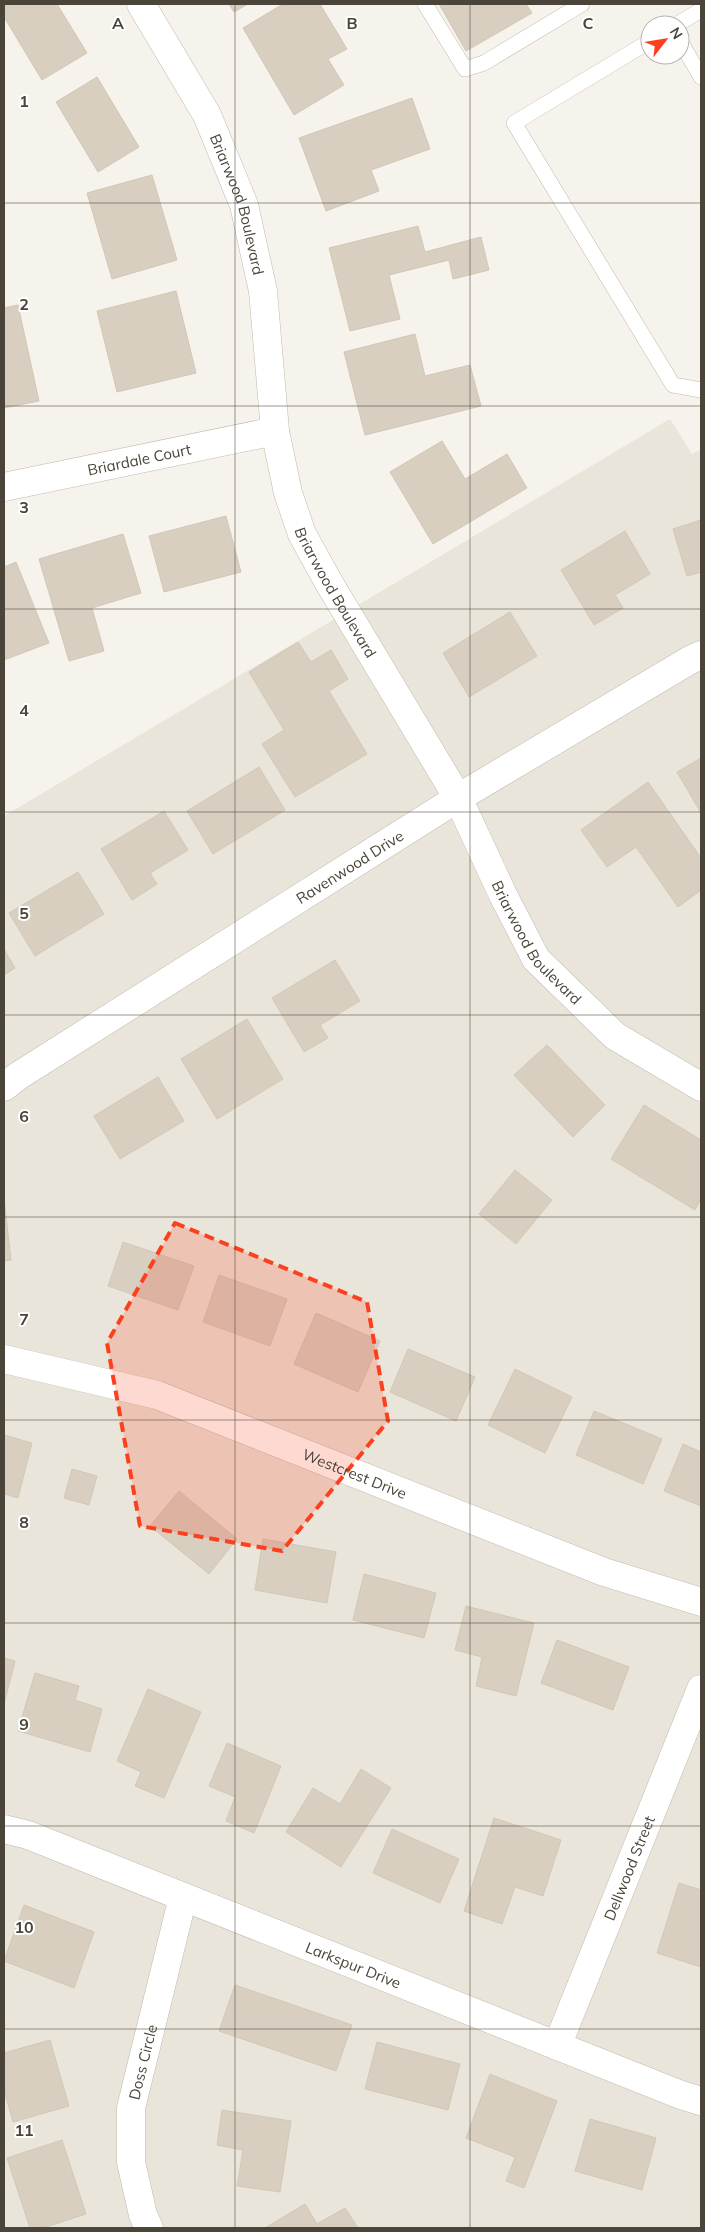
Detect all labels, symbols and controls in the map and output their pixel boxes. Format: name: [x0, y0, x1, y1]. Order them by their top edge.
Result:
text: A: [112, 13, 124, 33]
text: B: [346, 13, 358, 33]
text: C: [583, 13, 594, 33]
north arrow: [640, 15, 690, 65]
text: N: [666, 24, 687, 42]
text: 1: [19, 91, 29, 111]
street label: Briarwood Boulevard: [206, 131, 269, 277]
text: 2: [19, 294, 29, 314]
street label: Briardale Court: [86, 439, 193, 479]
text: 3: [19, 497, 29, 517]
street label: Briarwood Boulevard: [291, 525, 381, 661]
text: 4: [19, 700, 29, 720]
street label: Ravenwood Drive: [292, 826, 407, 907]
street label: Briarwood Boulevard: [488, 877, 586, 1008]
text: 5: [19, 903, 29, 923]
text: 6: [19, 1106, 29, 1126]
text: 7: [19, 1309, 29, 1329]
street label: Westcrest Drive: [300, 1444, 410, 1503]
text: 8: [19, 1512, 29, 1532]
text: 9: [19, 1714, 29, 1734]
street label: Dellwood Street: [599, 1813, 658, 1923]
text: 10: [14, 1917, 34, 1937]
street label: Larkspur Drive: [303, 1937, 404, 1992]
street label: Doss Circle: [124, 2022, 161, 2102]
text: 11: [14, 2120, 34, 2140]

